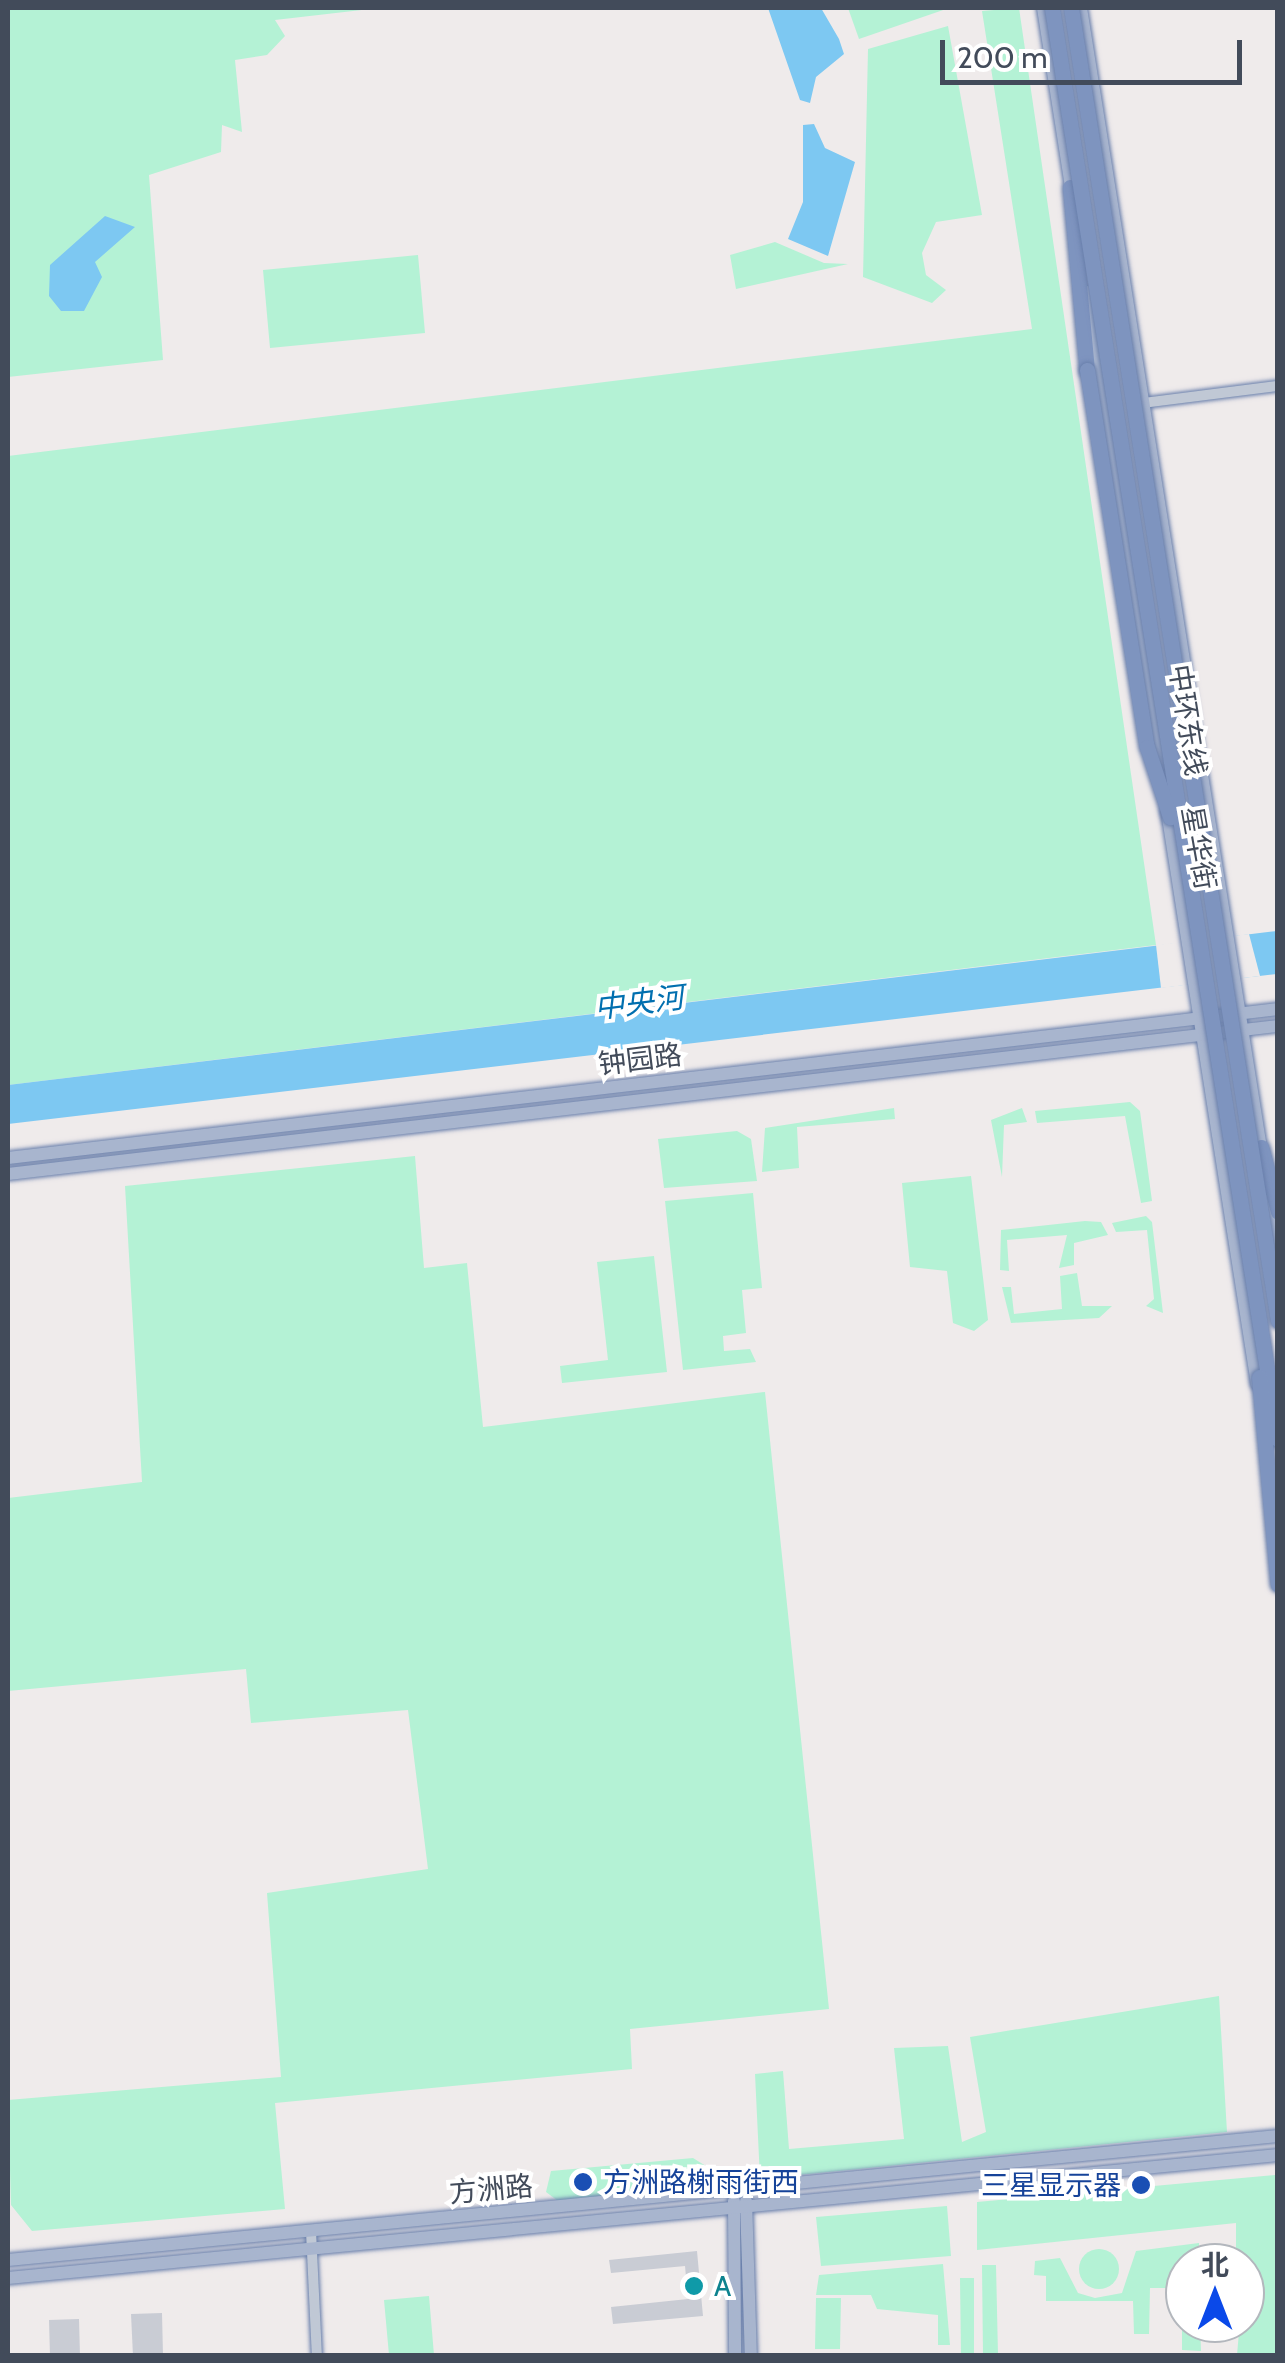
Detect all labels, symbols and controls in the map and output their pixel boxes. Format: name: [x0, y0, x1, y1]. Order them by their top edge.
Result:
scale bar: [945, 20, 1248, 82]
text: 200 m: [957, 39, 1048, 76]
street label: 中环东线: [1163, 662, 1213, 778]
street label: 星华街: [1175, 804, 1223, 892]
water label: 中央河: [592, 980, 686, 1026]
street label: 钟园路: [596, 1037, 684, 1081]
place label: 方洲路榭雨街西: [603, 2165, 799, 2199]
place label: 三星显示器: [981, 2168, 1121, 2202]
street label: 方洲路: [448, 2169, 534, 2209]
marker: 方洲路榭雨街西: [572, 2171, 594, 2193]
marker: 三星显示器: [1130, 2174, 1152, 2196]
north arrow: [1165, 2243, 1265, 2343]
text: 北: [1201, 2248, 1229, 2282]
place label: A: [714, 2269, 731, 2303]
marker: A: [683, 2275, 705, 2297]

